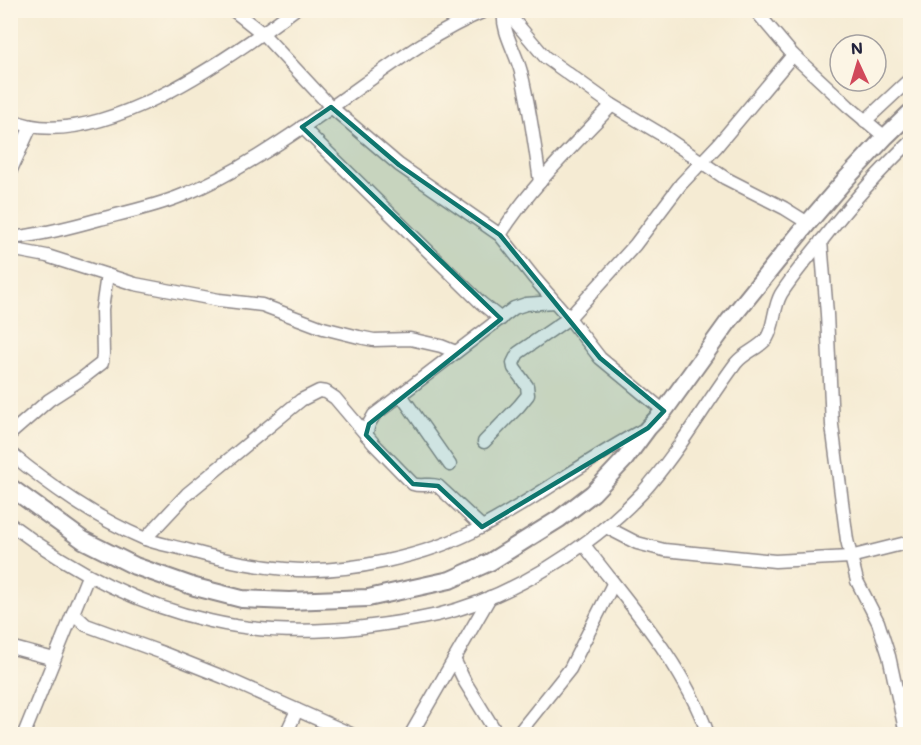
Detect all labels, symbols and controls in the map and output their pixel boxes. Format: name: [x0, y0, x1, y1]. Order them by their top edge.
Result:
north arrow: [828, 33, 888, 93]
text: N: [850, 37, 864, 58]

